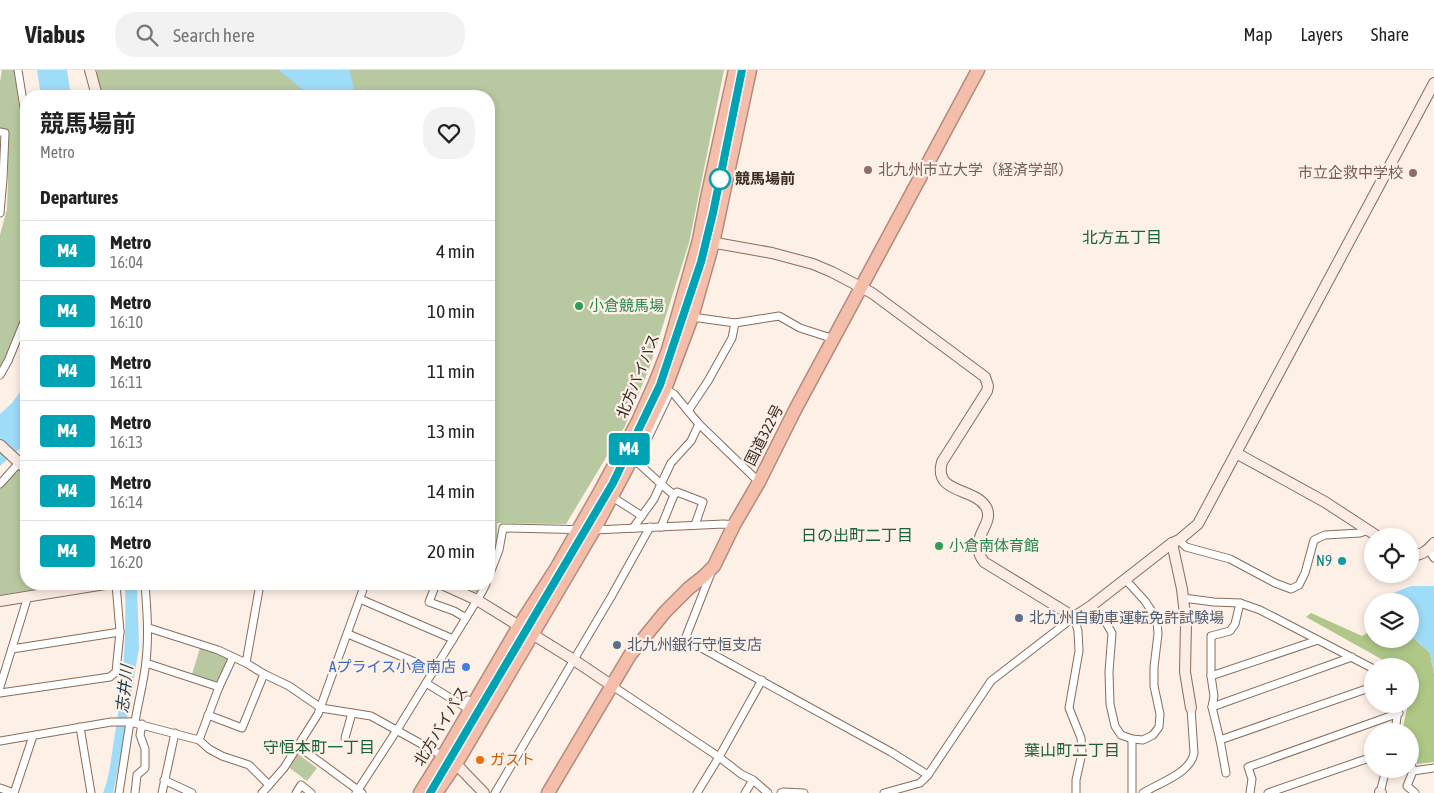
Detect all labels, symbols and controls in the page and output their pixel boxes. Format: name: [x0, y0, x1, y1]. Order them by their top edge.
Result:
search box: [115, 12, 465, 57]
text: Viabus: [25, 21, 85, 48]
icon: search: [133, 21, 161, 49]
text: Search here: [173, 24, 255, 46]
text: Map: [1243, 24, 1272, 45]
text: Layers: [1300, 24, 1343, 45]
text: Share: [1371, 24, 1409, 45]
button: heart: [423, 107, 475, 159]
text: 競馬場前: [40, 110, 136, 137]
text: Metro: [40, 143, 75, 161]
place label: 北九州市立大学（経済学部）: [878, 161, 1073, 178]
marker: 北九州市立大学（経済学部）: [862, 164, 874, 176]
place label: 市立企救中学校: [1298, 164, 1403, 181]
marker: 市立企救中学校: [1407, 167, 1419, 179]
marker: 競馬場前: [709, 168, 731, 190]
place label: 競馬場前: [735, 170, 795, 187]
text: Departures: [40, 186, 118, 208]
district label: 北方五丁目: [1082, 228, 1162, 246]
text: Metro: [110, 231, 151, 253]
text: M4: [57, 240, 78, 261]
text: 4 min: [436, 240, 475, 262]
text: 16:04: [110, 253, 143, 271]
text: Metro: [110, 291, 151, 313]
place label: 小倉競馬場: [589, 297, 664, 314]
text: M4: [57, 300, 78, 321]
text: 10 min: [427, 300, 475, 322]
marker: 小倉競馬場: [573, 300, 585, 312]
text: 16:10: [110, 313, 143, 331]
street label: 北方バイパス: [613, 331, 662, 421]
text: Metro: [110, 351, 151, 373]
text: M4: [57, 360, 78, 381]
text: 11 min: [427, 360, 475, 382]
text: 16:11: [110, 373, 143, 391]
street label: 国道322号: [741, 401, 786, 468]
text: Metro: [110, 411, 151, 433]
text: M4: [57, 420, 78, 441]
text: 13 min: [427, 420, 475, 442]
text: 16:13: [110, 433, 143, 451]
line badge: M4: [606, 433, 652, 465]
text: M4: [619, 438, 639, 459]
text: Metro: [110, 471, 151, 493]
text: M4: [57, 480, 78, 501]
text: 14 min: [427, 480, 475, 502]
text: 16:14: [110, 493, 143, 511]
district label: 日の出町二丁目: [801, 526, 913, 544]
map controls: [1364, 528, 1419, 778]
button: locate: [1364, 528, 1419, 583]
text: Metro: [110, 531, 151, 553]
place label: 小倉南体育館: [949, 537, 1039, 554]
text: M4: [57, 540, 78, 561]
text: 20 min: [427, 540, 475, 562]
marker: 小倉南体育館: [933, 540, 945, 552]
place label: N9: [1316, 552, 1332, 569]
text: 16:20: [110, 553, 143, 571]
marker: N9: [1336, 555, 1348, 567]
button: layers: [1364, 593, 1419, 648]
place label: 北九州自動車運転免許試験場: [1029, 609, 1224, 626]
marker: 北九州自動車運転免許試験場: [1013, 612, 1025, 624]
place label: 北九州銀行守恒支店: [627, 636, 762, 653]
marker: 北九州銀行守恒支店: [611, 639, 623, 651]
place label: Aプライス小倉南店: [329, 658, 456, 675]
button: +: [1364, 658, 1419, 713]
marker: Aプライス小倉南店: [460, 661, 472, 673]
water label: 志井川: [113, 662, 136, 714]
street label: 北方バイパス: [410, 683, 471, 769]
button: −: [1364, 723, 1419, 778]
district label: 守恒本町一丁目: [263, 738, 375, 756]
district label: 葉山町二丁目: [1024, 741, 1120, 759]
place label: ガスト: [490, 751, 535, 768]
marker: ガスト: [474, 754, 486, 766]

